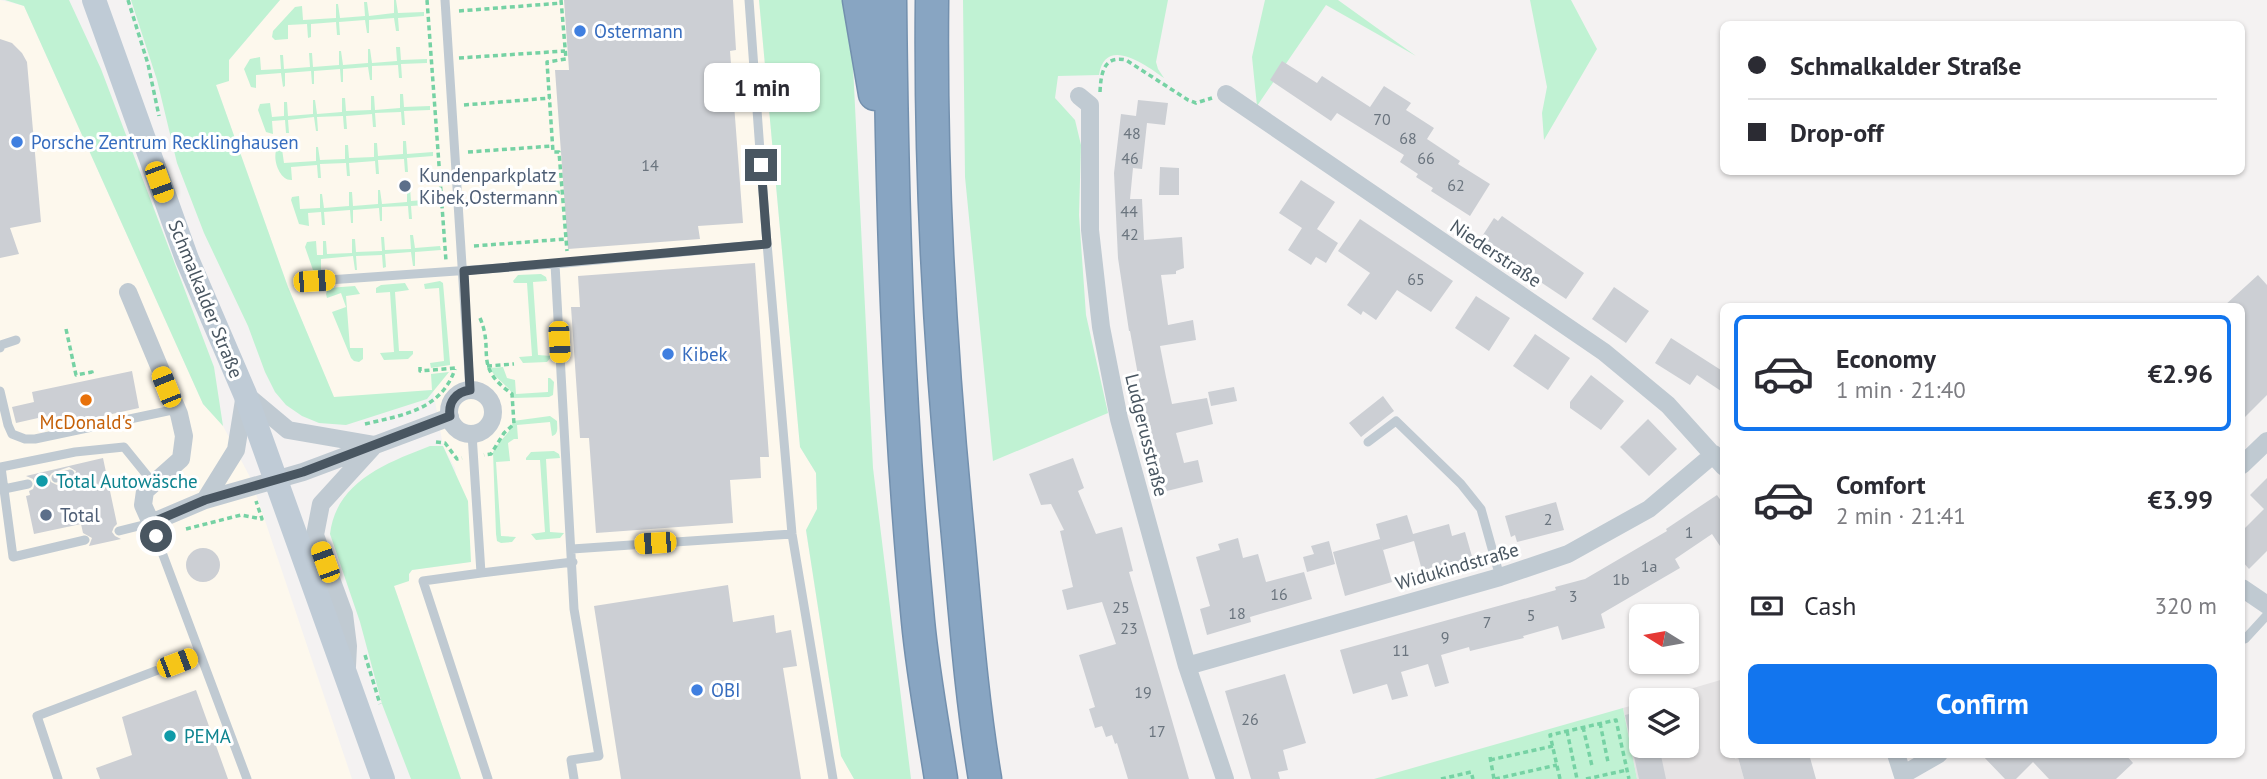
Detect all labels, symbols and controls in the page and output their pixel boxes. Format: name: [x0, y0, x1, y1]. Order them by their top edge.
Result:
place label: Ostermann: [594, 19, 683, 43]
marker: Ostermann: [572, 23, 588, 39]
text: Schmalkalder Straße: [1790, 49, 2021, 82]
callout: 1 min: [703, 64, 819, 113]
text: 1 min: [734, 73, 790, 102]
house number: 70: [1373, 109, 1391, 129]
text: Drop-off: [1790, 116, 1884, 149]
house number: 48: [1123, 123, 1141, 143]
house number: 68: [1399, 128, 1417, 148]
place label: Porsche Zentrum Recklinghausen: [31, 130, 299, 154]
marker: Porsche Zentrum Recklinghausen: [9, 134, 25, 150]
house number: 46: [1121, 148, 1139, 168]
house number: 66: [1417, 148, 1435, 168]
route end: [745, 149, 777, 181]
house number: 14: [641, 155, 659, 175]
car: [142, 159, 177, 205]
place label: Kundenparkplatz Kibek,Ostermann: [419, 163, 558, 209]
house number: 62: [1447, 175, 1465, 195]
marker: Kundenparkplatz Kibek,Ostermann: [397, 178, 413, 194]
house number: 44: [1120, 201, 1138, 221]
street label: Niederstraße: [1446, 214, 1546, 292]
street label: Schmalkalder Straße: [163, 217, 249, 381]
house number: 42: [1121, 224, 1139, 244]
car: [293, 269, 336, 293]
house number: 65: [1407, 269, 1425, 289]
car: [548, 320, 571, 364]
place label: Kibek: [682, 342, 728, 366]
icon: car: [1752, 342, 1815, 405]
text: Economy: [1836, 342, 1936, 375]
marker: Kibek: [660, 346, 676, 362]
text: €2.96: [2148, 357, 2213, 390]
car: [149, 364, 184, 410]
street label: Ludgerusstraße: [1120, 371, 1174, 499]
text: 1 min · 21:40: [1836, 375, 1966, 404]
marker: McDonald's: [78, 392, 94, 408]
place label: McDonald's: [40, 410, 132, 434]
icon: car: [1752, 468, 1815, 531]
text: Comfort: [1836, 468, 1926, 501]
place label: Total Autowäsche: [56, 469, 198, 493]
marker: Total Autowäsche: [34, 473, 50, 489]
text: €3.99: [2148, 483, 2213, 516]
text: 2 min · 21:41: [1836, 501, 1966, 530]
place label: Total: [60, 503, 100, 527]
marker: Total: [38, 507, 54, 523]
house number: 2: [1544, 509, 1552, 529]
route start: [140, 520, 172, 552]
house number: 1: [1685, 522, 1693, 542]
car: [634, 531, 677, 555]
street label: Widukindstraße: [1392, 537, 1522, 595]
car: [308, 539, 343, 585]
house number: 1a: [1641, 556, 1657, 576]
house number: 1b: [1612, 569, 1630, 589]
house number: 16: [1270, 584, 1288, 604]
house number: 3: [1569, 586, 1577, 606]
icon: cash: [1748, 587, 1786, 625]
text: Cash: [1804, 589, 1856, 622]
text: 320 m: [2155, 591, 2217, 620]
house number: 25: [1112, 597, 1130, 617]
house number: 18: [1228, 603, 1246, 623]
north arrow: [1629, 604, 1699, 674]
map controls: [1629, 604, 1699, 758]
house number: 5: [1527, 605, 1535, 625]
house number: 7: [1483, 612, 1491, 632]
house number: 23: [1120, 618, 1138, 638]
house number: 9: [1441, 627, 1449, 647]
house number: 11: [1392, 640, 1410, 660]
car: [154, 646, 201, 680]
button: Confirm: [1748, 664, 2217, 744]
place label: OBI: [711, 678, 741, 702]
marker: OBI: [689, 682, 705, 698]
house number: 19: [1134, 682, 1152, 702]
button: layers: [1629, 688, 1699, 758]
house number: 26: [1241, 709, 1259, 729]
house number: 17: [1148, 721, 1166, 741]
place label: PEMA: [184, 724, 231, 748]
marker: PEMA: [162, 728, 178, 744]

